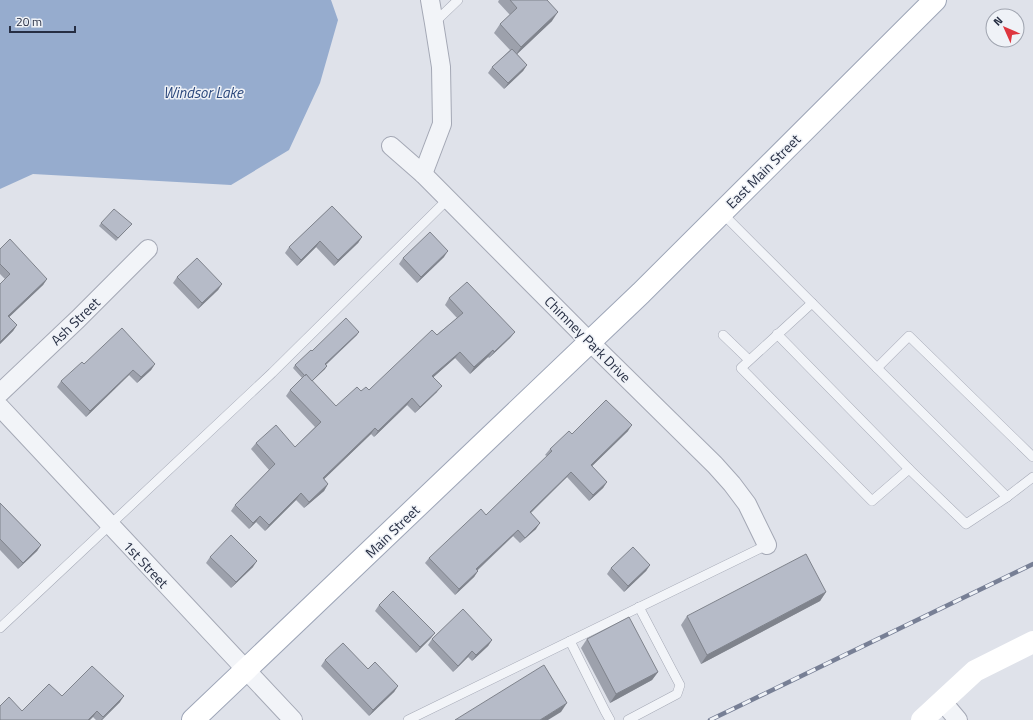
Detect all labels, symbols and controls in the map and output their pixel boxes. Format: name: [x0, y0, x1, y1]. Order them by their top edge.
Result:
scale bar: [10, 8, 75, 34]
north arrow: [985, 8, 1025, 48]
text: 20 m: [16, 12, 42, 31]
text: N: [990, 13, 1006, 29]
water label: Windsor Lake: [163, 81, 244, 104]
street label: East Main Street: [721, 129, 805, 213]
street label: Chimney Park Drive: [540, 291, 636, 387]
street label: Ash Street: [46, 292, 104, 350]
street label: Main Street: [360, 500, 424, 562]
street label: 1st Street: [118, 535, 174, 593]

